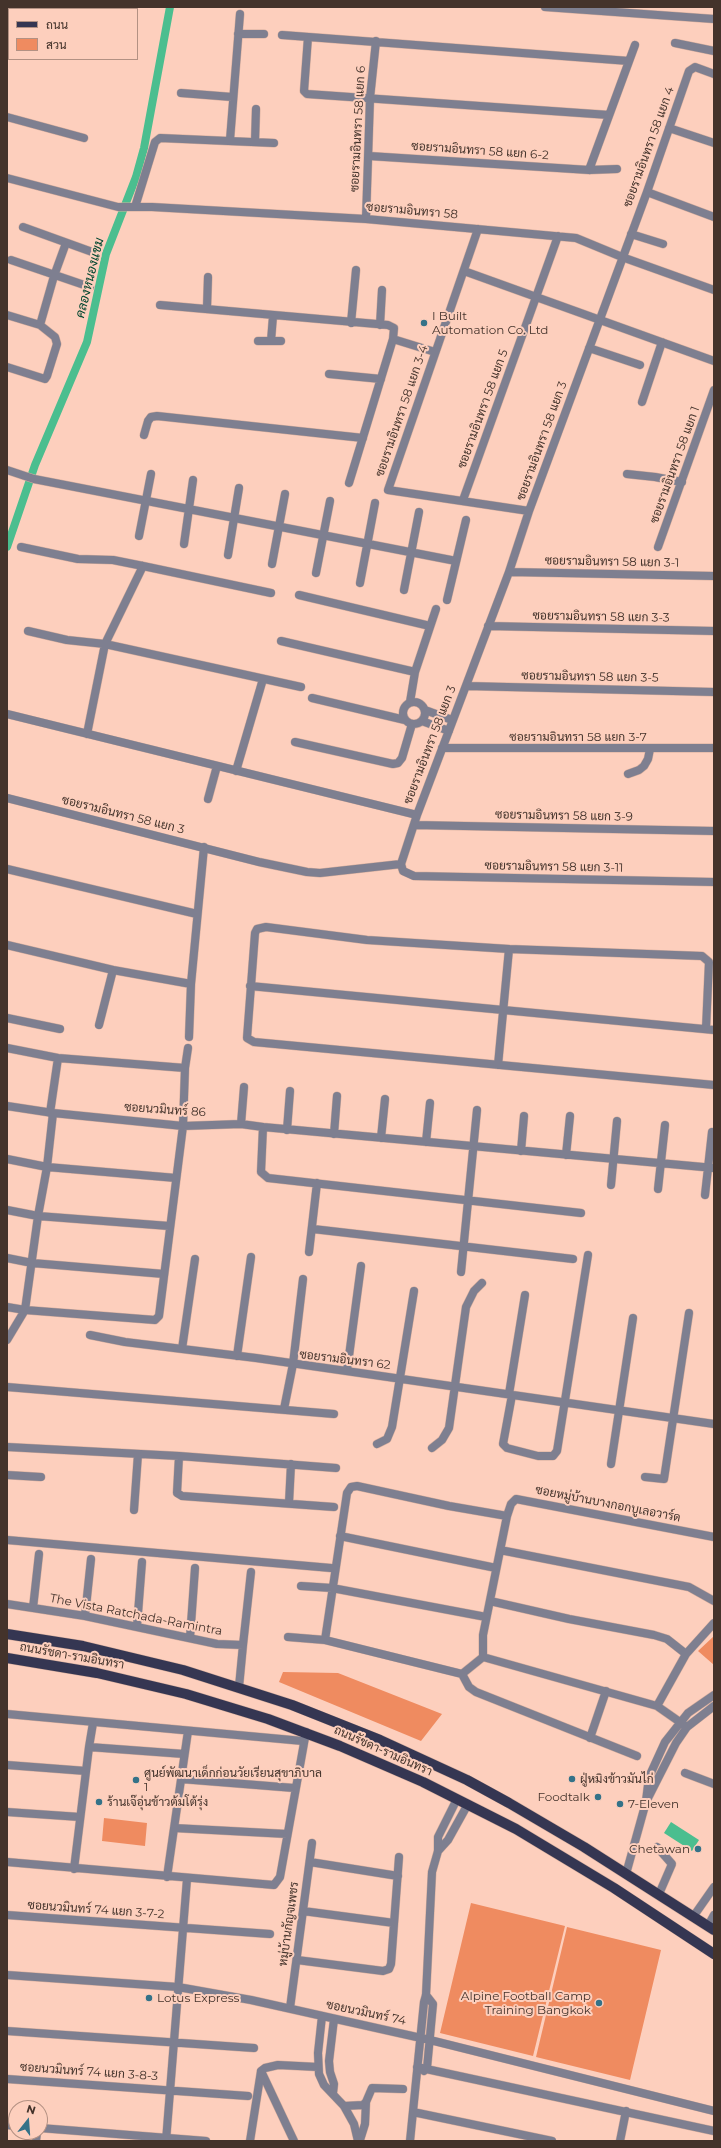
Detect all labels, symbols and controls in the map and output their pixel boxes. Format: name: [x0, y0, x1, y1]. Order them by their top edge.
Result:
legend: [8, 8, 138, 60]
text: ถนน: [46, 17, 68, 32]
text: สวน: [46, 37, 67, 52]
street label: ซอยรามอินทรา 58 แยก 6: [348, 66, 368, 192]
street label: ซอยรามอินทรา 58 แยก 4: [621, 85, 677, 209]
street label: ซอยรามอินทรา 58 แยก 6-2: [411, 139, 549, 163]
street label: ซอยรามอินทรา 58: [366, 200, 458, 222]
water label: คลองหนองแขม: [72, 236, 108, 320]
place label: I Built Automation Co. Ltd: [432, 309, 548, 337]
marker: I Built Automation Co. Ltd: [419, 318, 429, 328]
street label: ซอยรามอินทรา 58 แยก 3-4: [373, 343, 431, 479]
street label: ซอยรามอินทรา 58 แยก 5: [455, 347, 511, 471]
street label: ซอยรามอินทรา 58 แยก 3: [514, 379, 570, 503]
street label: ซอยรามอินทรา 58 แยก 1: [647, 405, 703, 525]
street label: ซอยรามอินทรา 58 แยก 3-1: [545, 554, 679, 570]
street label: ซอยรามอินทรา 58 แยก 3-3: [532, 609, 670, 625]
street label: ซอยรามอินทรา 58 แยก 3-5: [521, 669, 659, 685]
street label: ซอยรามอินทรา 58 แยก 3: [401, 684, 459, 806]
street label: ซอยรามอินทรา 58 แยก 3-7: [509, 730, 647, 744]
street label: ซอยรามอินทรา 58 แยก 3: [60, 793, 186, 837]
street label: ซอยรามอินทรา 58 แยก 3-9: [495, 808, 633, 824]
street label: ซอยรามอินทรา 58 แยก 3-11: [484, 859, 624, 875]
street label: ซอยนวมินทร์ 86: [124, 1100, 206, 1120]
street label: ซอยรามอินทรา 62: [299, 1347, 391, 1373]
street label: ซอยหมู่บ้านบางกอกบูเลอวาร์ด: [534, 1483, 682, 1525]
street label: The Vista Ratchada-Ramintra: [48, 1591, 224, 1639]
street label: ถนนรัชดา-รามอินทรา: [19, 1640, 125, 1672]
street label: ถนนรัชดา-รามอินทรา: [332, 1723, 434, 1779]
place label: ศูนย์พัฒนาเด็กก่อนวัยเรียนสุขาภิบาล 1: [144, 1766, 322, 1794]
place label: ฝู่หมิงข้าวมันไก่: [580, 1772, 654, 1786]
marker: ฝู่หมิงข้าวมันไก่: [567, 1774, 577, 1784]
marker: ศูนย์พัฒนาเด็กก่อนวัยเรียนสุขาภิบาล 1: [131, 1775, 141, 1785]
place label: Foodtalk: [537, 1790, 590, 1804]
marker: Foodtalk: [593, 1792, 603, 1802]
place label: ร้านเจ๊อุ่นข้าวต้มโต้รุ่ง: [107, 1795, 208, 1809]
marker: ร้านเจ๊อุ่นข้าวต้มโต้รุ่ง: [94, 1797, 104, 1807]
place label: 7-Eleven: [628, 1797, 679, 1811]
marker: 7-Eleven: [615, 1799, 625, 1809]
place label: Chetawan: [629, 1842, 690, 1856]
marker: Chetawan: [693, 1844, 703, 1854]
street label: หมู่บ้านกัญจเพชร: [276, 1881, 302, 1967]
street label: ซอยนวมินทร์ 74 แยก 3-7-2: [27, 1898, 165, 1922]
place label: Alpine Football Camp Training Bangkok: [461, 1989, 591, 2017]
place label: Lotus Express: [157, 1991, 239, 2005]
marker: Lotus Express: [144, 1993, 154, 2003]
street label: ซอยนวมินทร์ 74: [325, 1998, 407, 2028]
marker: Alpine Football Camp Training Bangkok: [594, 1998, 604, 2008]
street label: ซอยนวมินทร์ 74 แยก 3-8-3: [20, 2060, 158, 2084]
north arrow: [8, 2100, 48, 2140]
text: N: [25, 2101, 38, 2117]

